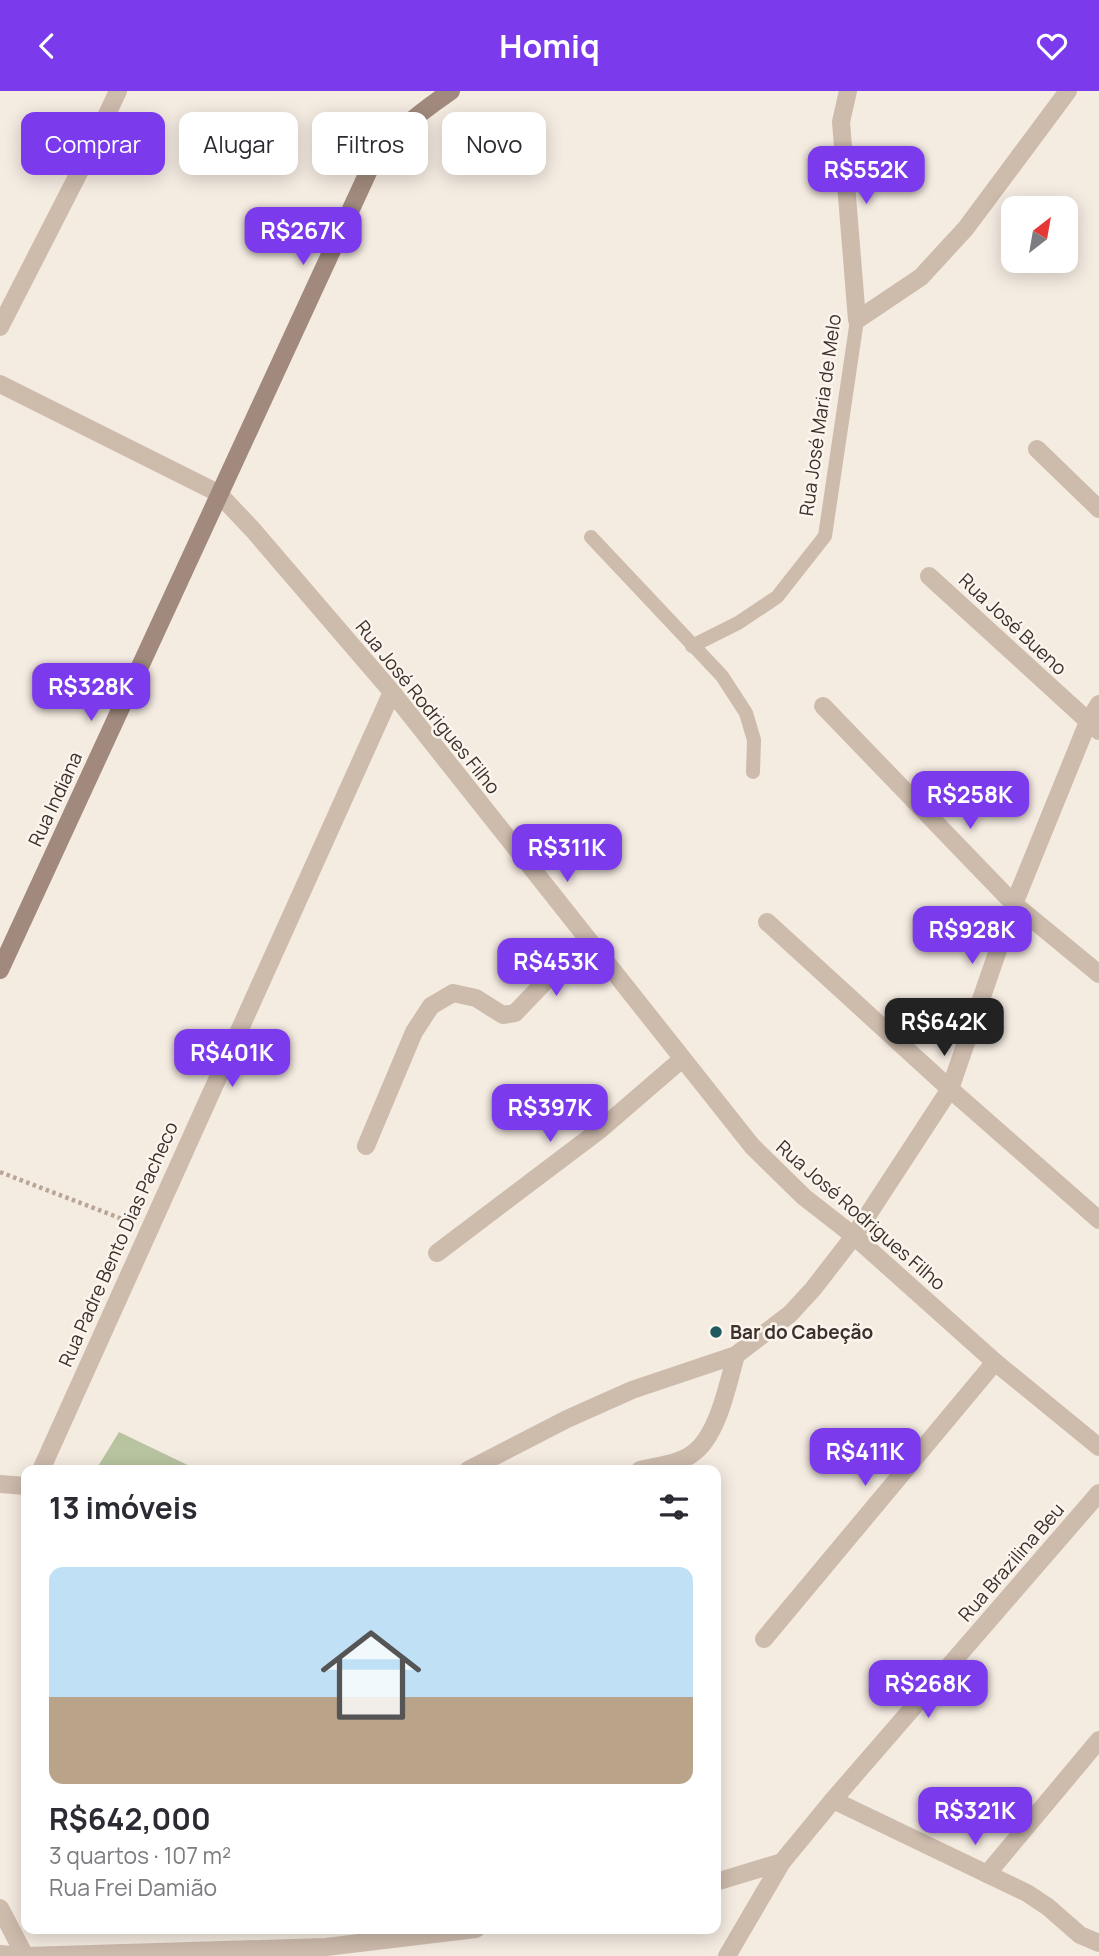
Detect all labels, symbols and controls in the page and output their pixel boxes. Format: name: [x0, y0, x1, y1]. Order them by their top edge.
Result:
text: Homiq: [499, 24, 600, 68]
icon: back: [28, 27, 66, 65]
icon: heart: [1033, 27, 1071, 65]
chip: Comprar: [21, 112, 165, 175]
chip: Alugar: [179, 112, 298, 175]
chip: Filtros: [312, 112, 428, 175]
chip: Novo: [442, 112, 546, 175]
pin: R$552K: [809, 146, 923, 206]
text: R$552K: [824, 153, 908, 185]
north arrow: [1001, 196, 1078, 273]
map controls: [1001, 196, 1078, 273]
pin: R$267K: [246, 207, 360, 267]
text: R$267K: [261, 214, 345, 246]
street label: Rua José Maria de Melo: [793, 312, 847, 518]
street label: Rua José Bueno: [953, 567, 1073, 681]
street label: Rua José Rodrigues Filho: [350, 615, 506, 799]
pin: R$328K: [34, 663, 148, 723]
text: R$328K: [48, 670, 134, 702]
street label: Rua Indiana: [22, 748, 88, 850]
pin: R$258K: [913, 771, 1027, 831]
text: R$258K: [927, 778, 1013, 810]
pin: R$311K: [510, 825, 624, 884]
text: R$311K: [528, 831, 606, 863]
pin: R$928K: [915, 907, 1029, 966]
text: R$928K: [929, 913, 1015, 945]
pin: R$453K: [499, 939, 613, 998]
text: R$453K: [513, 945, 599, 977]
pin: R$642K: [887, 999, 1001, 1058]
text: R$642K: [901, 1005, 987, 1037]
pin: R$401K: [175, 1030, 289, 1089]
text: R$401K: [190, 1036, 274, 1068]
pin: R$397K: [493, 1084, 607, 1144]
text: R$397K: [508, 1091, 592, 1123]
street label: Rua Padre Bento Dias Pacheco: [52, 1117, 184, 1371]
street label: Rua José Rodrigues Filho: [771, 1134, 951, 1296]
place label: Bar do Cabeção: [730, 1319, 873, 1345]
marker: Bar do Cabeção: [708, 1324, 724, 1340]
pin: R$411K: [808, 1429, 922, 1488]
text: R$411K: [826, 1435, 904, 1467]
text: 13 imóveis: [49, 1487, 197, 1528]
icon: filters: [655, 1488, 693, 1526]
street label: Rua Brazilina Beu: [952, 1497, 1070, 1627]
icon: home: [308, 1612, 434, 1738]
pin: R$268K: [871, 1661, 985, 1720]
text: R$268K: [885, 1667, 971, 1699]
pin: R$321K: [918, 1787, 1032, 1847]
text: R$321K: [934, 1794, 1016, 1826]
text: R$642,000: [49, 1798, 211, 1839]
text: 3 quartos · 107 m²: [49, 1839, 231, 1871]
text: Rua Frei Damião: [49, 1871, 217, 1903]

